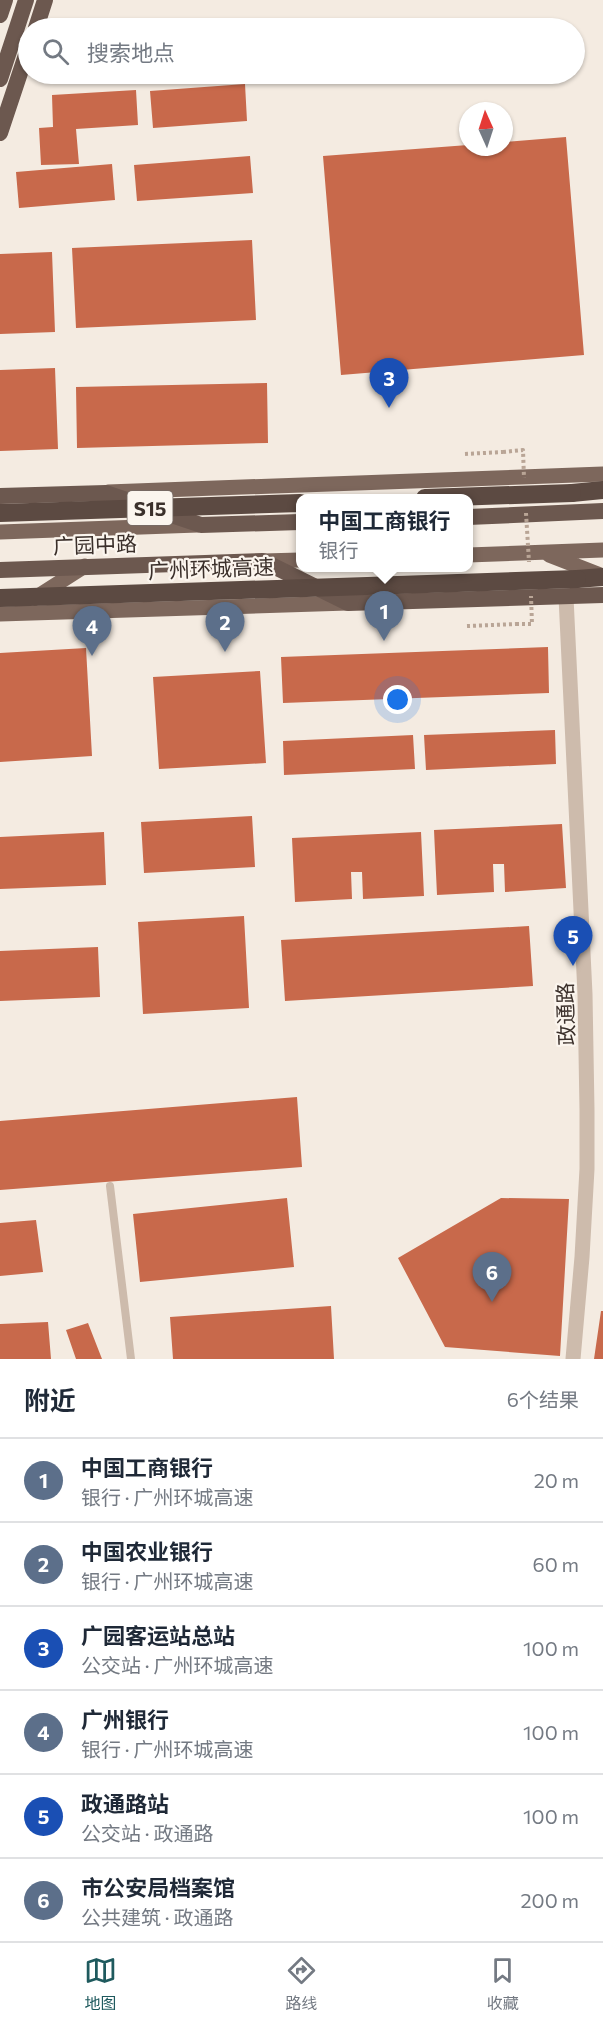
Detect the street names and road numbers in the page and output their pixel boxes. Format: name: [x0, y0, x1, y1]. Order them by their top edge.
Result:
road number: S15: [128, 491, 172, 525]
street label: 广园中路: [53, 530, 137, 558]
street label: 广州环城高速: [148, 553, 274, 583]
street label: 政通路: [551, 982, 579, 1046]

